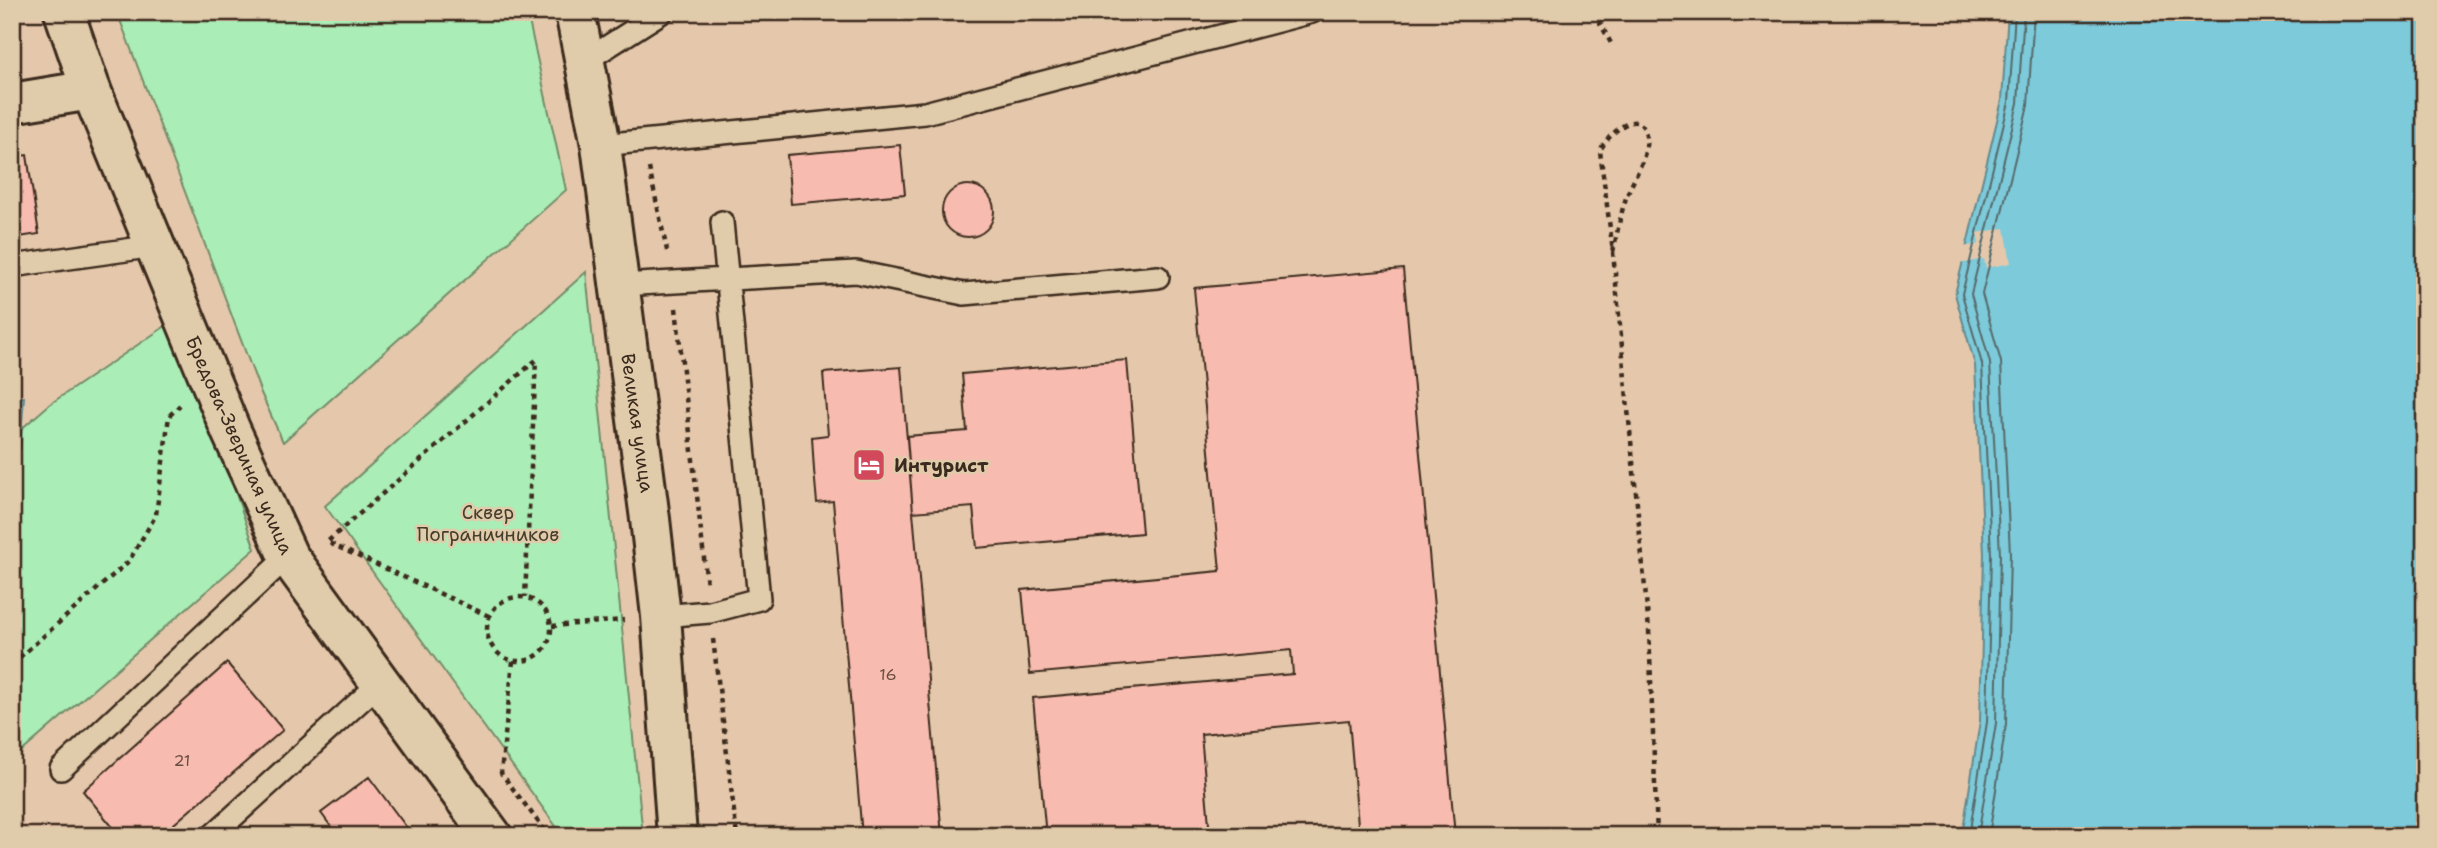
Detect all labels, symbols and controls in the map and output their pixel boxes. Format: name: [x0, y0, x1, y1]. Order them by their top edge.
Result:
street label: Бредова-Звериная улица: [180, 332, 299, 559]
street label: Великая улица: [615, 352, 660, 494]
hotel icon: Интурист: [850, 446, 888, 484]
place label: Интурист: [894, 453, 989, 478]
park label: Сквер Пограничников: [417, 500, 559, 547]
house number: 16: [879, 664, 897, 685]
house number: 21: [173, 750, 191, 771]

